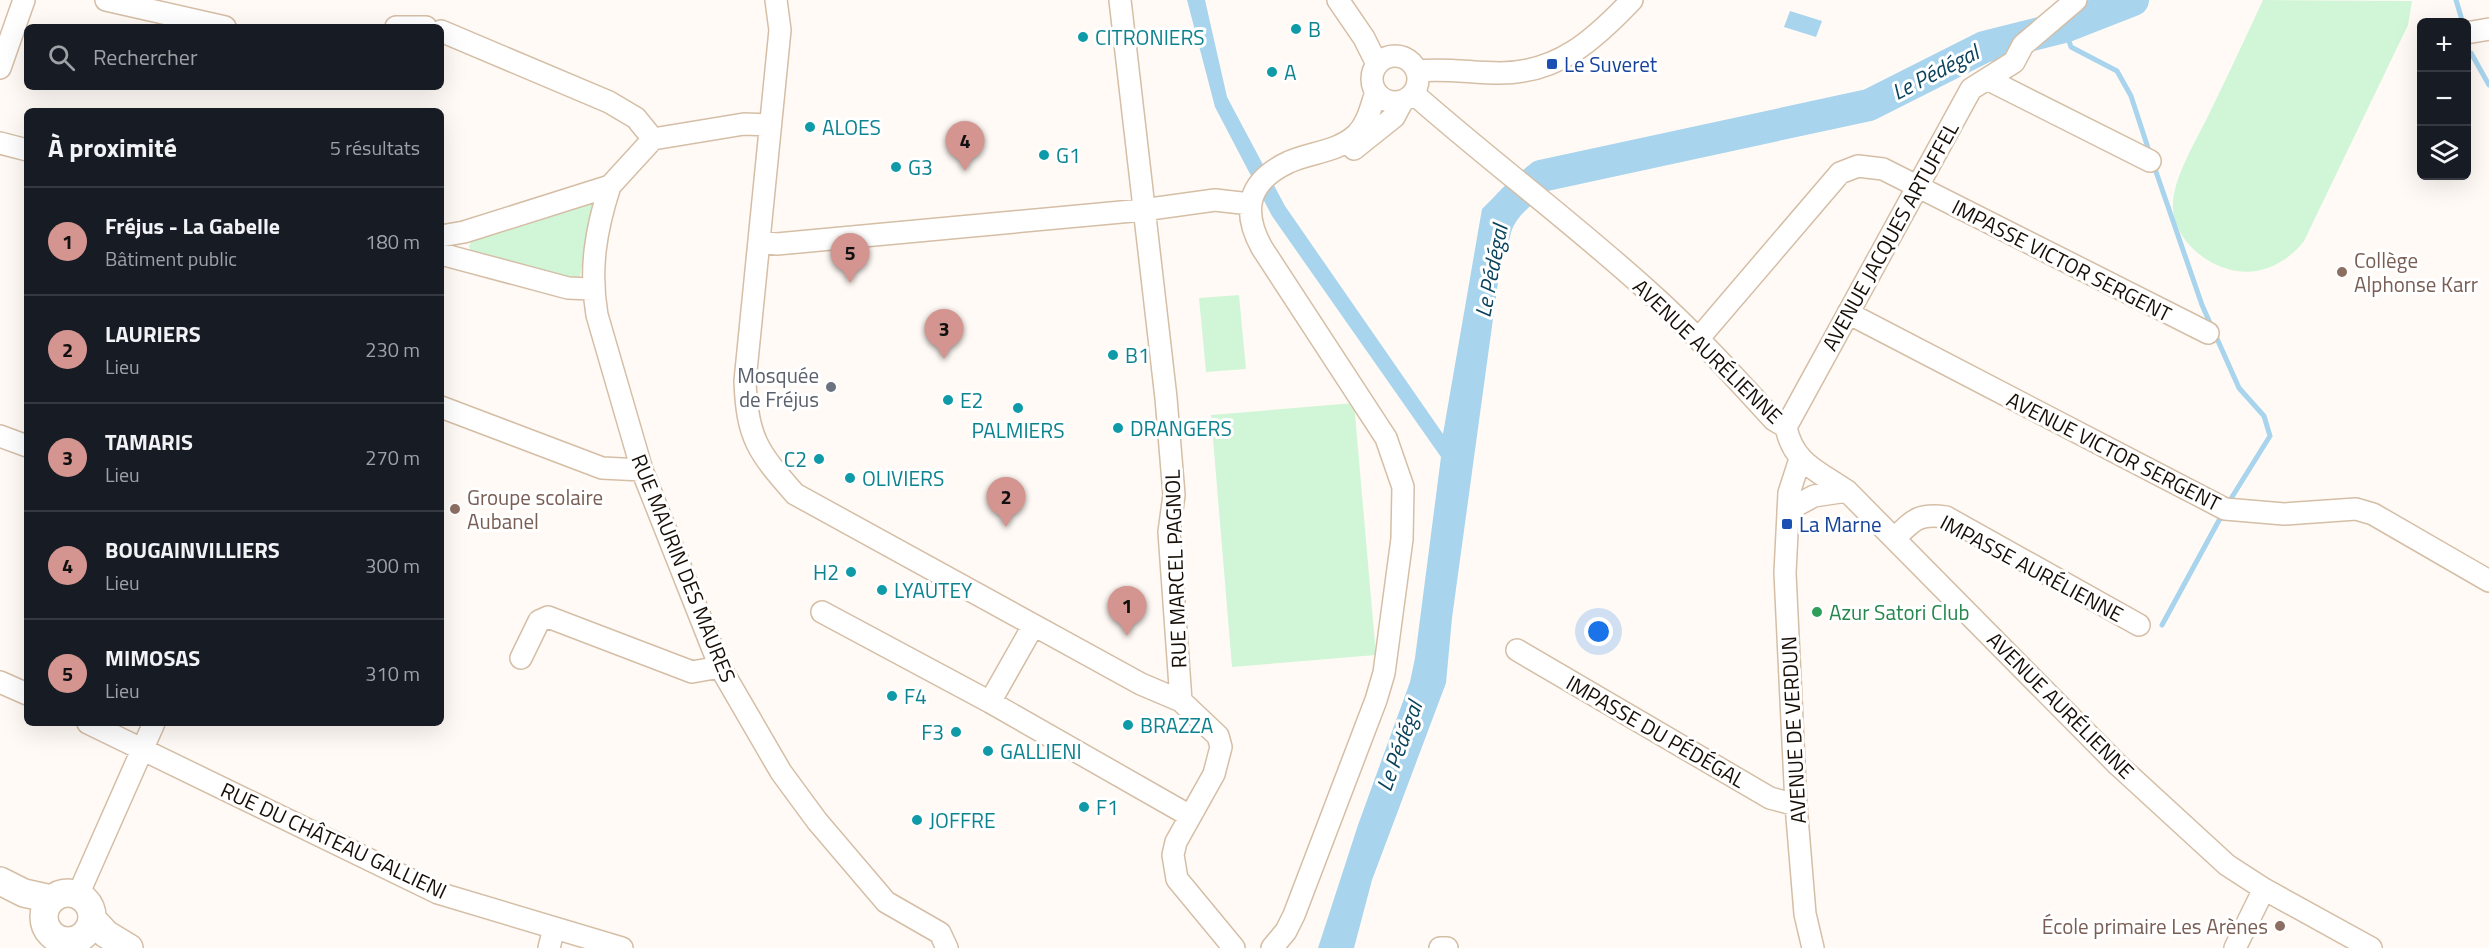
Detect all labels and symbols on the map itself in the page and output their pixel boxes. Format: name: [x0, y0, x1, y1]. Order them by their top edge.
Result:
place label: B: [1308, 13, 1321, 45]
place label: CITRONIERS: [1095, 21, 1205, 53]
marker: B: [1289, 22, 1303, 36]
marker: CITRONIERS: [1076, 30, 1090, 44]
water label: Le Pédégal: [1886, 35, 1986, 108]
place label: Le Suveret: [1564, 48, 1658, 80]
place label: A: [1284, 56, 1297, 88]
marker: Le Suveret: [1545, 57, 1559, 71]
marker: A: [1265, 65, 1279, 79]
place label: ALOES: [822, 111, 881, 143]
street label: AVENUE JACQUES ARTUFFEL: [1814, 116, 1966, 356]
marker: ALOES: [803, 120, 817, 134]
pin: 4: [946, 122, 984, 171]
place label: G1: [1056, 139, 1081, 171]
marker: G1: [1037, 148, 1051, 162]
place label: G3: [908, 151, 933, 183]
marker: G3: [889, 160, 903, 174]
street label: IMPASSE VICTOR SERGENT: [1947, 191, 2177, 329]
water label: Le Pédégal: [1465, 220, 1517, 320]
pin: 5: [830, 234, 870, 283]
place label: Collège Alphonse Karr: [2354, 244, 2478, 300]
marker: Collège Alphonse Karr: [2335, 265, 2349, 279]
street label: AVENUE AURÉLIENNE: [1626, 271, 1790, 431]
pin: 3: [924, 310, 964, 359]
place label: B1: [1125, 339, 1150, 371]
marker: B1: [1106, 348, 1120, 362]
place label: Mosquée de Fréjus: [737, 359, 819, 415]
marker: Mosquée de Fréjus: [824, 380, 838, 394]
street label: AVENUE VICTOR SERGENT: [2001, 383, 2227, 519]
place label: E2: [960, 384, 983, 416]
marker: E2: [941, 393, 955, 407]
marker: PALMIERS: [1011, 401, 1025, 415]
place label: DRANGERS: [1130, 412, 1232, 444]
place label: PALMIERS: [971, 414, 1065, 446]
marker: DRANGERS: [1111, 421, 1125, 435]
place label: C2: [784, 443, 807, 475]
street label: RUE MAURIN DES MAURES: [624, 449, 744, 687]
marker: C2: [812, 452, 826, 466]
place label: OLIVIERS: [862, 462, 944, 494]
street label: RUE MARCEL PAGNOL: [1156, 469, 1194, 669]
marker: OLIVIERS: [843, 471, 857, 485]
pin: 2: [986, 478, 1026, 527]
place label: Groupe scolaire Aubanel: [467, 481, 603, 537]
marker: Groupe scolaire Aubanel: [448, 502, 462, 516]
street label: IMPASSE AURÉLIENNE: [1935, 506, 2129, 630]
place label: La Marne: [1799, 508, 1882, 540]
marker: La Marne: [1780, 517, 1794, 531]
place label: H2: [813, 556, 839, 588]
marker: H2: [844, 565, 858, 579]
place label: LYAUTEY: [894, 574, 973, 606]
marker: LYAUTEY: [875, 583, 889, 597]
pin: 1: [1108, 586, 1146, 636]
place label: Azur Satori Club: [1829, 596, 1969, 628]
marker: Azur Satori Club: [1810, 605, 1824, 619]
your location: [1584, 617, 1613, 646]
street label: AVENUE AURÉLIENNE: [1980, 624, 2142, 786]
street label: AVENUE DE VERDUN: [1772, 636, 1814, 824]
street label: IMPASSE DU PÉDÉGAL: [1560, 667, 1752, 795]
place label: F4: [904, 680, 927, 712]
marker: F4: [885, 689, 899, 703]
water label: Le Pédégal: [1367, 694, 1432, 796]
place label: BRAZZA: [1140, 709, 1214, 741]
place label: F3: [921, 716, 944, 748]
marker: BRAZZA: [1121, 718, 1135, 732]
marker: F3: [949, 725, 963, 739]
place label: GALLIENI: [1000, 735, 1082, 767]
marker: GALLIENI: [981, 744, 995, 758]
street label: RUE DU CHÂTEAU GALLIENI: [216, 773, 452, 907]
place label: F1: [1096, 791, 1119, 823]
marker: F1: [1077, 800, 1091, 814]
place label: JOFFRE: [929, 804, 996, 836]
marker: JOFFRE: [910, 813, 924, 827]
place label: École primaire Les Arènes: [2042, 910, 2268, 942]
marker: École primaire Les Arènes: [2273, 919, 2287, 933]

